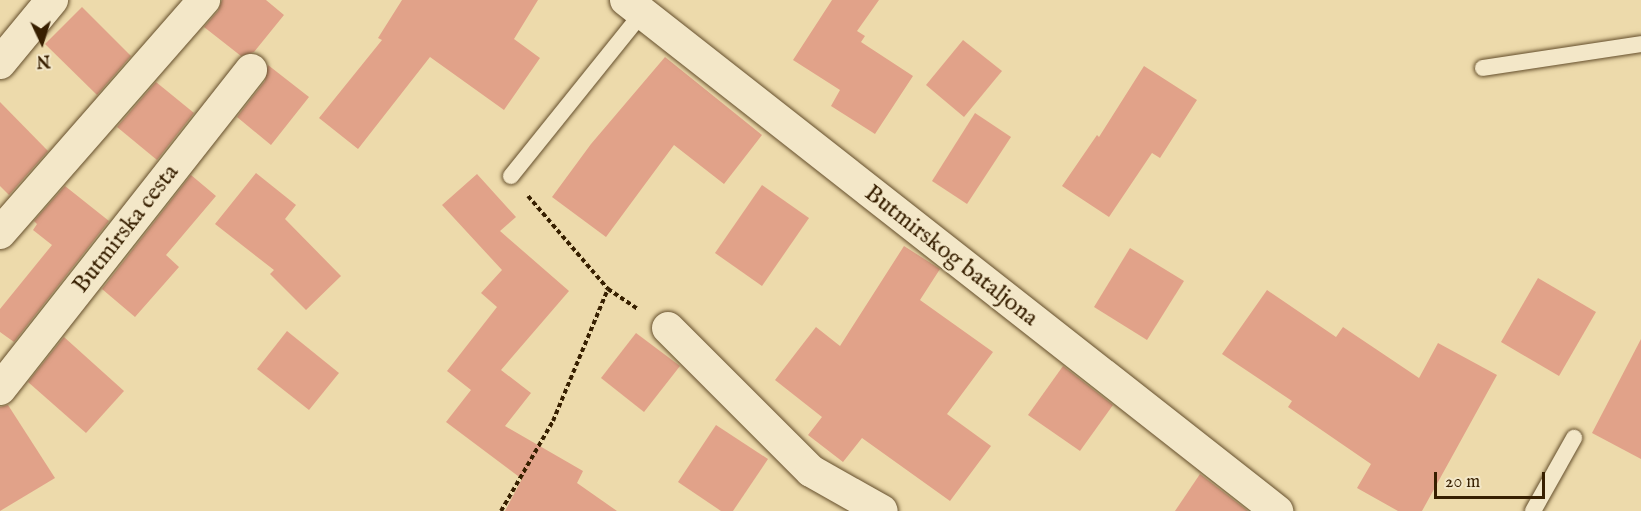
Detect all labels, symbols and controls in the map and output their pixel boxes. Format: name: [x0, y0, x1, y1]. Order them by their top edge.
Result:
north arrow: [12, 12, 72, 72]
text: N: [36, 49, 51, 70]
street label: Butmirska cesta: [67, 159, 185, 299]
street label: Butmirskog bataljona: [858, 179, 1044, 333]
scale bar: [1437, 460, 1548, 498]
text: 20 m: [1445, 471, 1480, 494]

